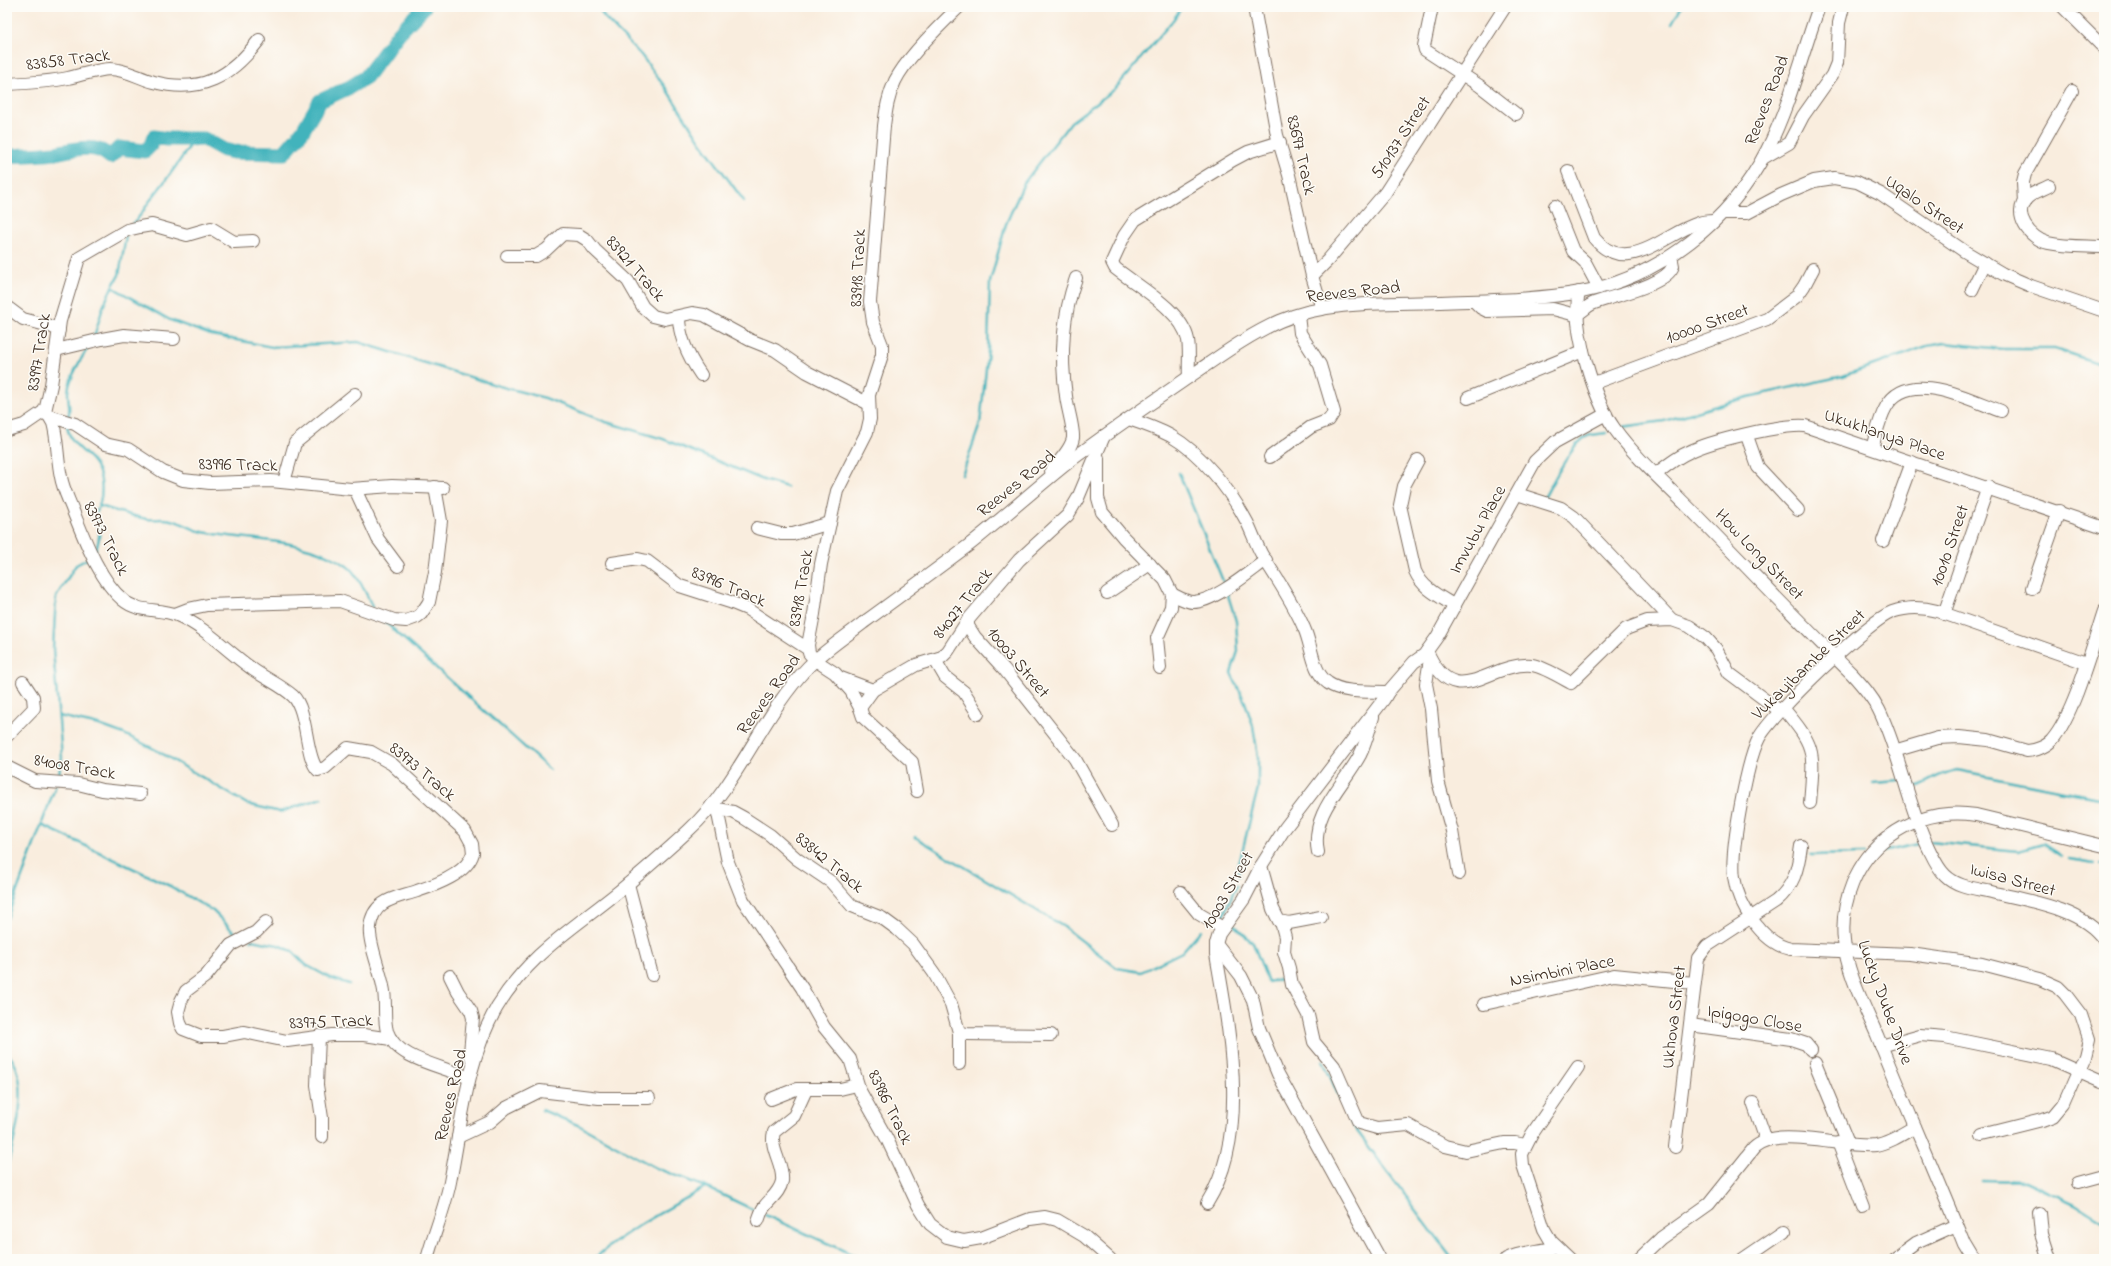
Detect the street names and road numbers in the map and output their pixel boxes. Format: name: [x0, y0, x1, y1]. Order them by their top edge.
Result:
street label: 83858 Track: [25, 43, 112, 79]
street label: Reeves Road: [1739, 52, 1797, 149]
street label: 510137 Street: [1365, 91, 1438, 185]
street label: 83697 Track: [1278, 113, 1322, 198]
street label: Uqalo Street: [1879, 169, 1969, 242]
street label: 83918 Track: [844, 228, 874, 308]
street label: 83921 Track: [598, 230, 671, 308]
street label: Reeves Road: [1305, 275, 1402, 311]
street label: 10000 Street: [1663, 298, 1753, 352]
street label: 83997 Track: [21, 311, 59, 393]
street label: Ukukhanya Place: [1820, 403, 1949, 469]
street label: Reeves Road: [972, 445, 1062, 524]
street label: 83996 Track: [198, 452, 278, 480]
street label: Imvubu Place: [1444, 480, 1514, 579]
street label: 83973 Track: [75, 497, 135, 581]
street label: 10010 Street: [1925, 501, 1977, 590]
street label: How Long Street: [1707, 504, 1809, 608]
street label: 83918 Track: [782, 548, 822, 629]
street label: 83996 Track: [687, 560, 770, 615]
street label: 84027 Track: [927, 563, 1000, 645]
street label: Vukayibambe Street: [1746, 604, 1872, 728]
street label: 10003 Street: [980, 622, 1055, 705]
street label: Reeves Road: [731, 649, 808, 741]
street label: 83973 Track: [383, 737, 461, 808]
street label: 84008 Track: [32, 748, 118, 788]
street label: 83842 Track: [788, 827, 869, 900]
street label: 10003 Street: [1196, 847, 1262, 935]
street label: Iwisa Street: [1967, 857, 2058, 905]
street label: Lucky Dube Drive: [1850, 937, 1919, 1069]
street label: Nsimbini Place: [1508, 949, 1618, 995]
street label: Ukhova Street: [1656, 964, 1694, 1070]
street label: Ipigogo Close: [1705, 999, 1805, 1042]
street label: 83975 Track: [289, 1009, 373, 1037]
street label: Reeves Road: [429, 1047, 475, 1144]
street label: 83986 Track: [860, 1066, 919, 1150]

